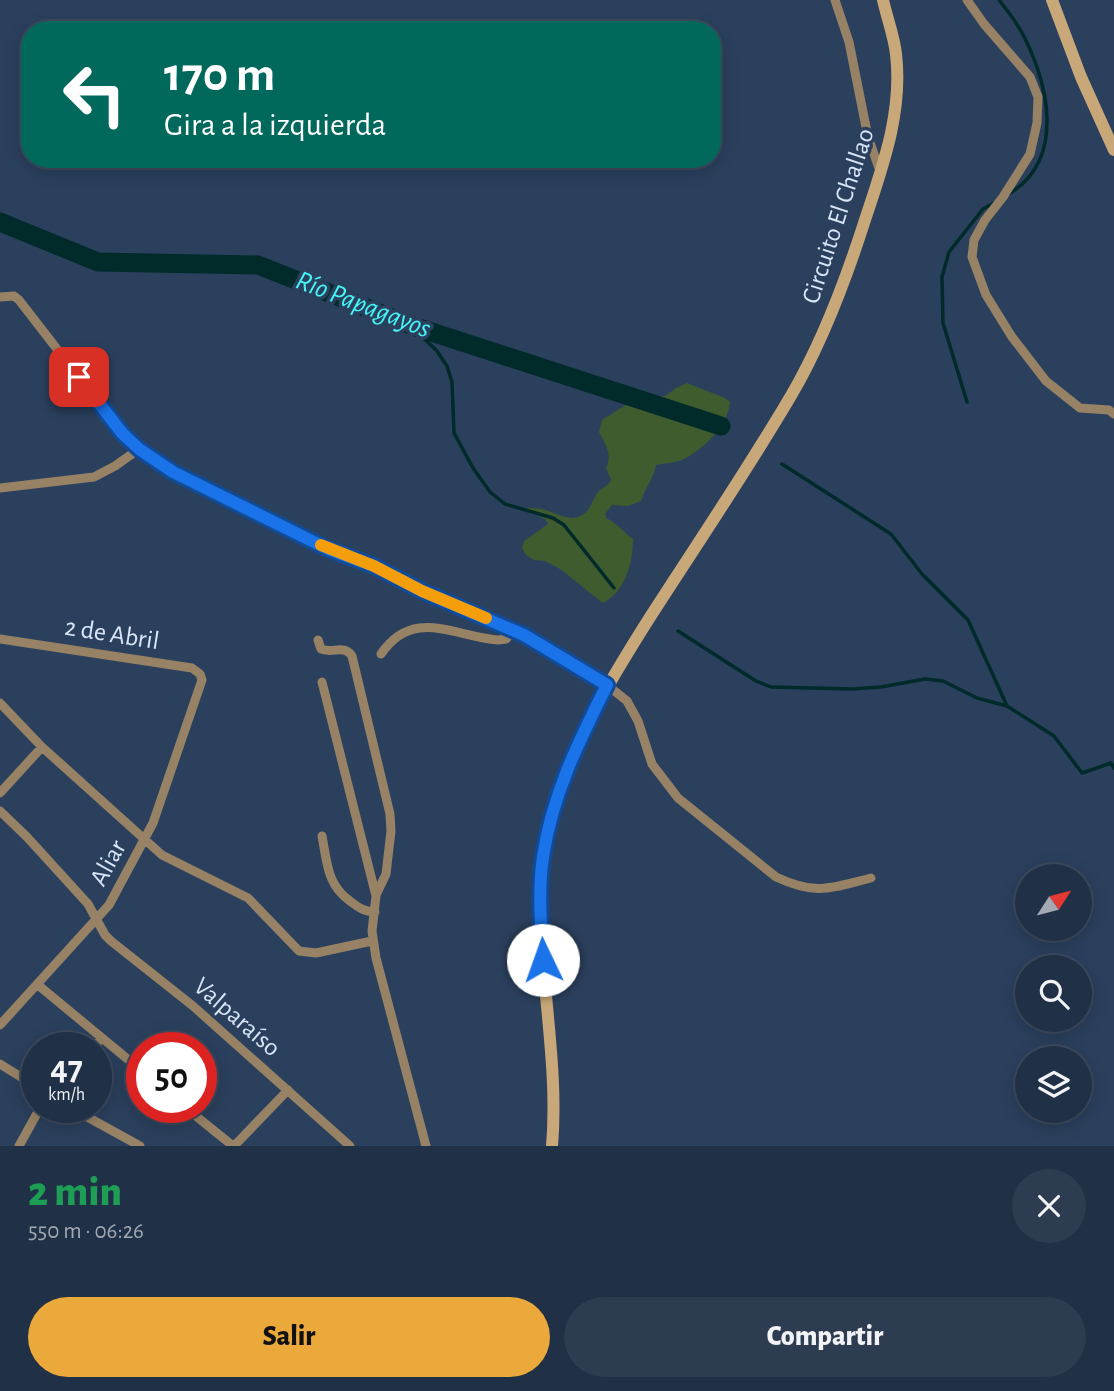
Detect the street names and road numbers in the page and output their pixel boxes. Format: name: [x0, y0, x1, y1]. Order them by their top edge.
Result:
street label: Circuito El Challao: [797, 125, 879, 307]
street label: 2 de Abril: [63, 614, 161, 654]
street label: Aliar: [85, 835, 131, 890]
street label: Valparaíso: [189, 973, 285, 1061]

